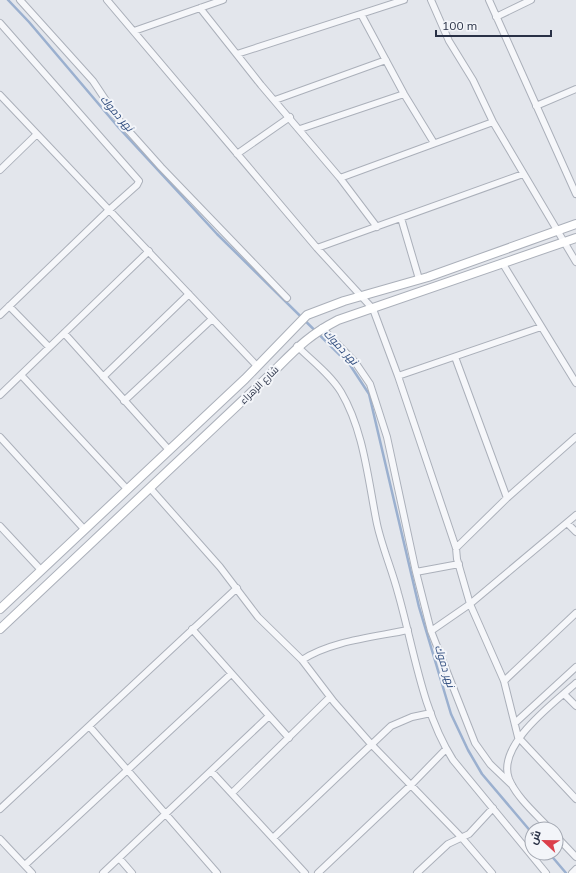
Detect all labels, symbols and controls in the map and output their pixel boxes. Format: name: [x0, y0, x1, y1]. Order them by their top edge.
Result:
scale bar: [436, 12, 551, 38]
text: 100 m: [442, 18, 477, 33]
water label: نهر دموك: [97, 92, 137, 135]
water label: نهر دموك: [321, 326, 362, 368]
street label: شارع الزهراء: [237, 363, 281, 407]
water label: نهر دموك: [432, 643, 458, 690]
north arrow: [524, 821, 564, 861]
text: ش: [526, 828, 544, 846]

